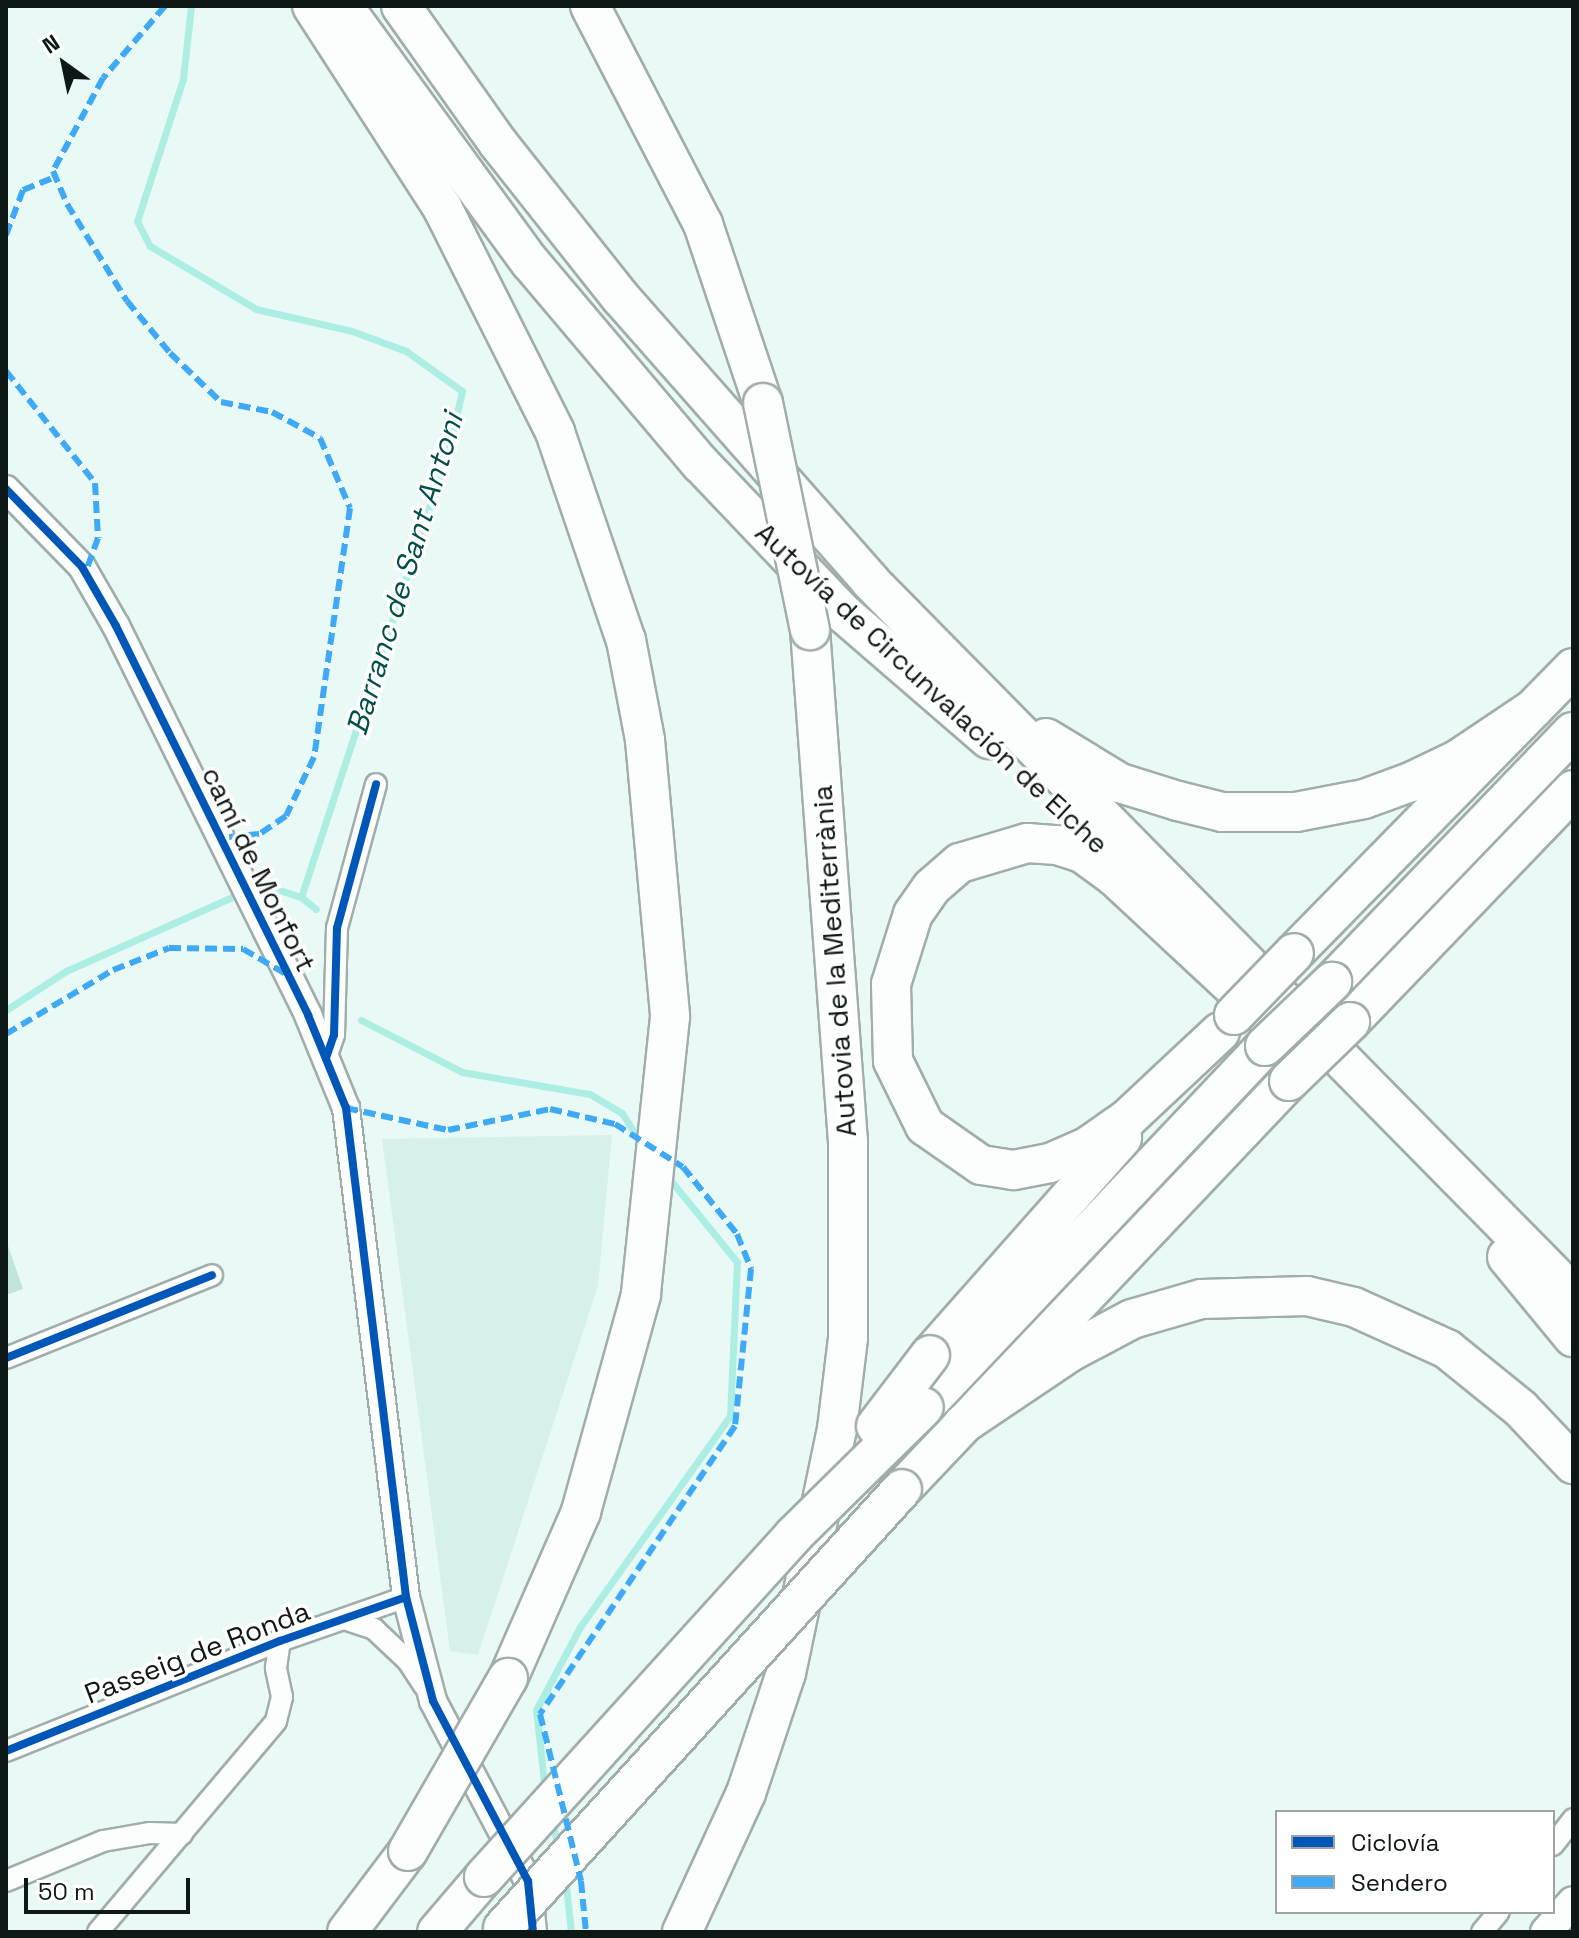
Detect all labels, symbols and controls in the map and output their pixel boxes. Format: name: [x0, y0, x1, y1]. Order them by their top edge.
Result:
north arrow: [24, 24, 104, 104]
text: N: [37, 28, 65, 60]
water label: Barranc de Sant Antoni: [339, 409, 471, 739]
street label: Autovía de Circunvalación de Elche: [749, 515, 1115, 861]
street label: camí de Monfort: [195, 761, 323, 977]
street label: Autovia de la Mediterrània: [805, 784, 863, 1138]
street label: Passeig de Ronda: [80, 1594, 314, 1710]
legend: [1275, 1810, 1555, 1914]
text: Ciclovía: [1351, 1827, 1439, 1858]
scale bar: [28, 1862, 194, 1912]
text: Sendero: [1351, 1867, 1448, 1898]
text: 50 m: [38, 1876, 95, 1907]

